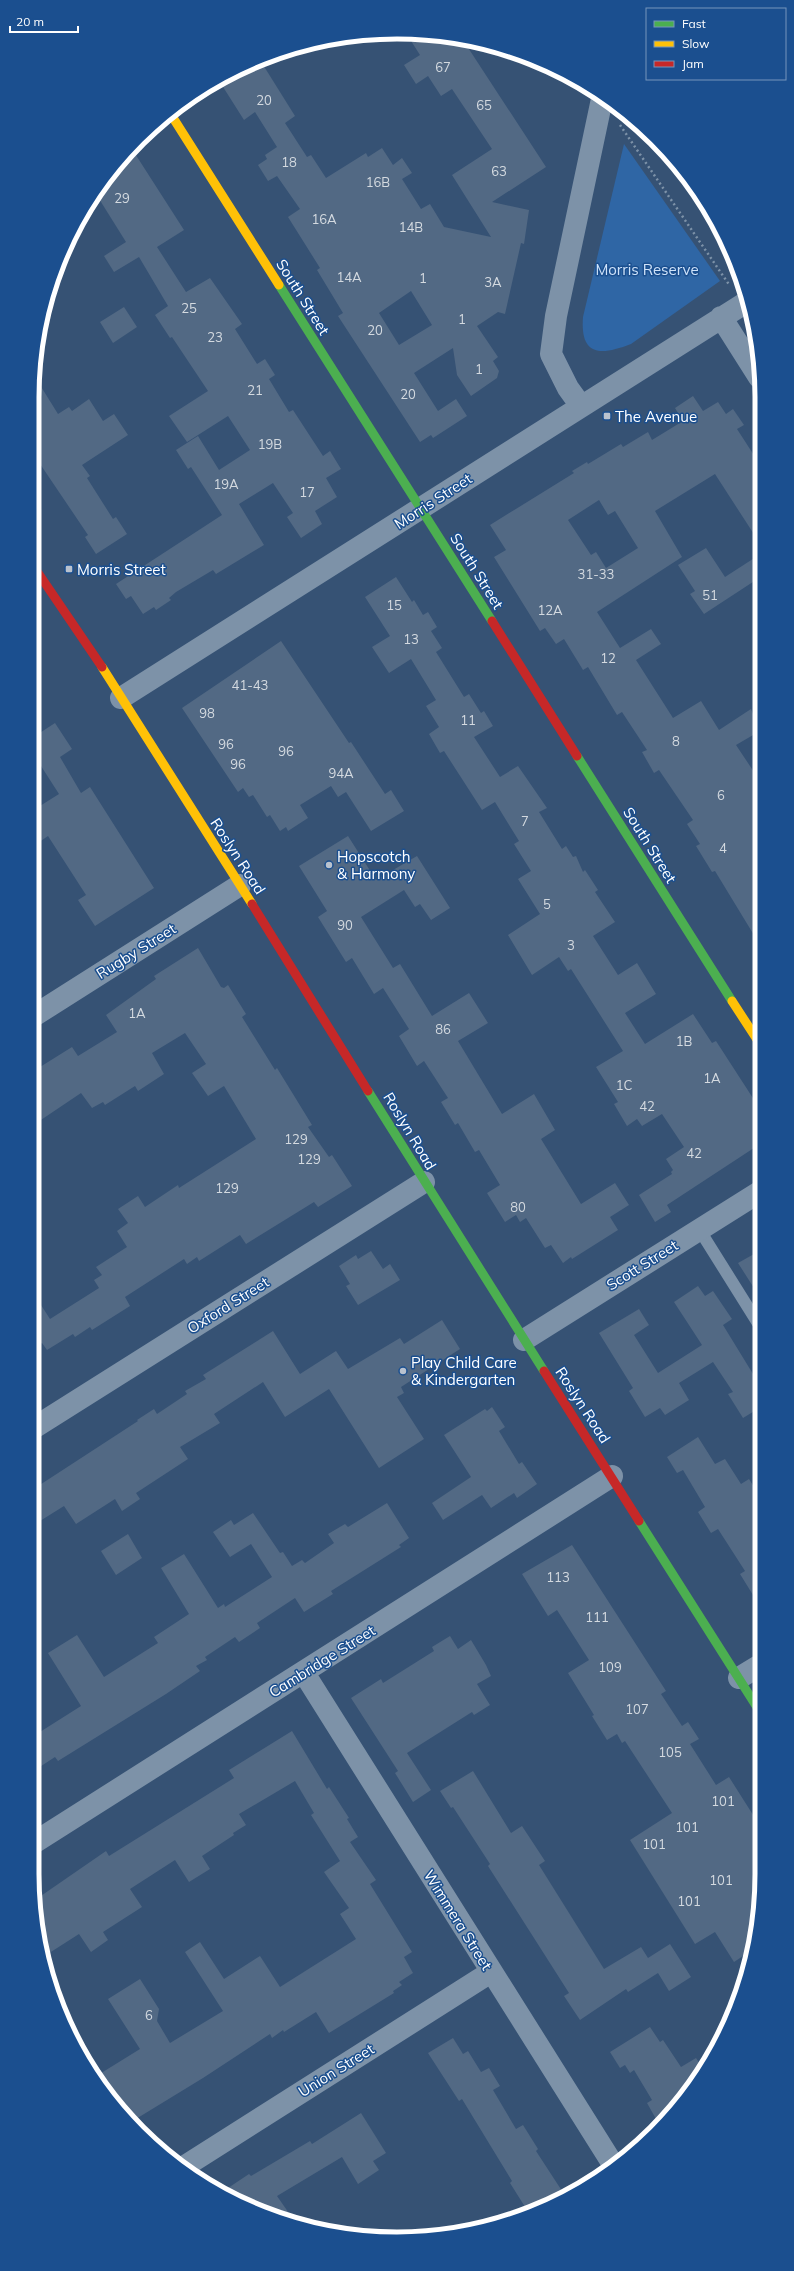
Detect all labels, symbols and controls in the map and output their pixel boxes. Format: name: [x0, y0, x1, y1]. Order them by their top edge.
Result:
scale bar: [10, 8, 78, 34]
legend: [646, 8, 786, 80]
text: 20 m: [16, 14, 44, 29]
text: Fast: [682, 16, 706, 31]
text: Slow: [682, 36, 710, 51]
text: Jam: [682, 56, 704, 71]
house number: 67: [435, 59, 451, 75]
house number: 20: [256, 92, 272, 108]
house number: 65: [476, 97, 492, 113]
house number: 18: [281, 154, 297, 170]
house number: 63: [491, 163, 507, 179]
house number: 16B: [366, 174, 390, 190]
house number: 29: [114, 190, 130, 206]
house number: 16A: [311, 211, 337, 227]
house number: 14B: [399, 219, 423, 235]
street label: South Street: [272, 255, 334, 339]
park label: Morris Reserve: [595, 260, 699, 279]
house number: 14A: [336, 269, 362, 285]
house number: 1: [419, 270, 427, 286]
house number: 3A: [484, 274, 502, 290]
house number: 25: [181, 300, 197, 316]
house number: 1: [458, 311, 466, 327]
house number: 20: [367, 322, 383, 338]
house number: 23: [207, 329, 223, 345]
house number: 1: [475, 361, 483, 377]
house number: 21: [247, 382, 263, 398]
house number: 20: [400, 386, 416, 402]
place label: The Avenue: [615, 407, 697, 426]
marker: The Avenue: [602, 411, 612, 421]
house number: 19B: [258, 436, 282, 452]
street label: Morris Street: [391, 469, 475, 533]
house number: 19A: [213, 476, 239, 492]
house number: 17: [299, 484, 315, 500]
street label: South Street: [446, 529, 508, 613]
place label: Morris Street: [77, 560, 166, 579]
marker: Morris Street: [64, 564, 74, 574]
house number: 31-33: [578, 566, 614, 582]
house number: 51: [702, 587, 718, 603]
house number: 15: [386, 597, 402, 613]
house number: 12A: [537, 602, 563, 618]
house number: 13: [403, 631, 419, 647]
house number: 12: [600, 650, 616, 666]
house number: 41-43: [232, 677, 268, 693]
house number: 98: [199, 705, 215, 721]
house number: 11: [460, 712, 476, 728]
house number: 8: [672, 733, 680, 749]
house number: 96: [218, 736, 234, 752]
house number: 96: [278, 743, 294, 759]
house number: 96: [230, 756, 246, 772]
house number: 94A: [328, 765, 354, 781]
house number: 6: [717, 787, 725, 803]
street label: South Street: [619, 803, 681, 887]
house number: 7: [521, 813, 529, 829]
street label: Roslyn Road: [206, 814, 270, 898]
house number: 4: [719, 840, 727, 856]
place label: Hopscotch & Harmony: [337, 847, 415, 883]
marker: Hopscotch & Harmony: [324, 860, 334, 870]
house number: 5: [543, 896, 551, 912]
house number: 90: [337, 917, 353, 933]
street label: Rugby Street: [93, 919, 179, 983]
house number: 3: [567, 937, 575, 953]
house number: 1A: [128, 1005, 146, 1021]
house number: 86: [435, 1021, 451, 1037]
house number: 1B: [676, 1033, 692, 1049]
house number: 1A: [703, 1070, 721, 1086]
house number: 1C: [616, 1077, 632, 1093]
street label: Roslyn Road: [379, 1089, 441, 1173]
house number: 42: [639, 1098, 655, 1114]
house number: 129: [284, 1131, 308, 1147]
house number: 42: [686, 1145, 702, 1161]
house number: 129: [297, 1151, 321, 1167]
house number: 129: [215, 1180, 239, 1196]
house number: 80: [510, 1199, 526, 1215]
street label: Scott Street: [603, 1236, 681, 1294]
street label: Oxford Street: [184, 1272, 272, 1338]
place label: Play Child Care & Kindergarten: [411, 1353, 517, 1389]
street label: Roslyn Road: [551, 1363, 615, 1447]
marker: Play Child Care & Kindergarten: [398, 1366, 408, 1376]
house number: 113: [546, 1569, 570, 1585]
house number: 111: [585, 1609, 609, 1625]
street label: Cambridge Street: [265, 1621, 379, 1701]
house number: 109: [598, 1659, 622, 1675]
house number: 107: [625, 1701, 649, 1717]
house number: 105: [658, 1744, 682, 1760]
house number: 101: [711, 1793, 735, 1809]
house number: 101: [675, 1819, 699, 1835]
house number: 101: [642, 1836, 666, 1852]
street label: Wimmera Street: [420, 1866, 496, 1974]
house number: 101: [709, 1872, 733, 1888]
house number: 101: [677, 1893, 701, 1909]
house number: 6: [145, 2007, 153, 2023]
street label: Union Street: [294, 2039, 378, 2101]

